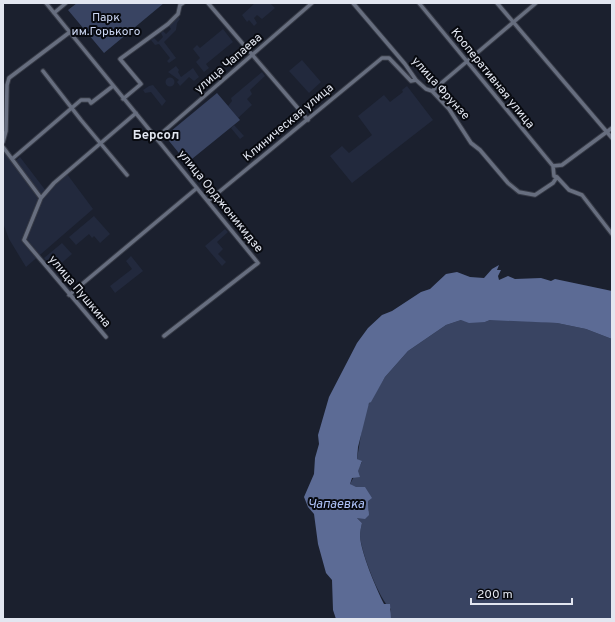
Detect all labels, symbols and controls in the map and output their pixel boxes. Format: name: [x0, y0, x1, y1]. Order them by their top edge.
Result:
park label: Парк им.Горького: [72, 10, 141, 40]
street label: Кооперативная улица: [447, 25, 538, 132]
street label: улица Чапаева: [191, 30, 266, 98]
street label: улица Фрунзе: [408, 54, 473, 124]
street label: Клиническая улица: [240, 80, 337, 165]
district label: Берсол: [133, 128, 179, 144]
street label: улица Орджоникидзе: [174, 147, 266, 256]
street label: улица Пушкина: [44, 252, 114, 331]
water label: Чапаевка: [308, 497, 365, 513]
scale bar: [471, 580, 572, 606]
text: 200 m: [477, 587, 513, 603]

